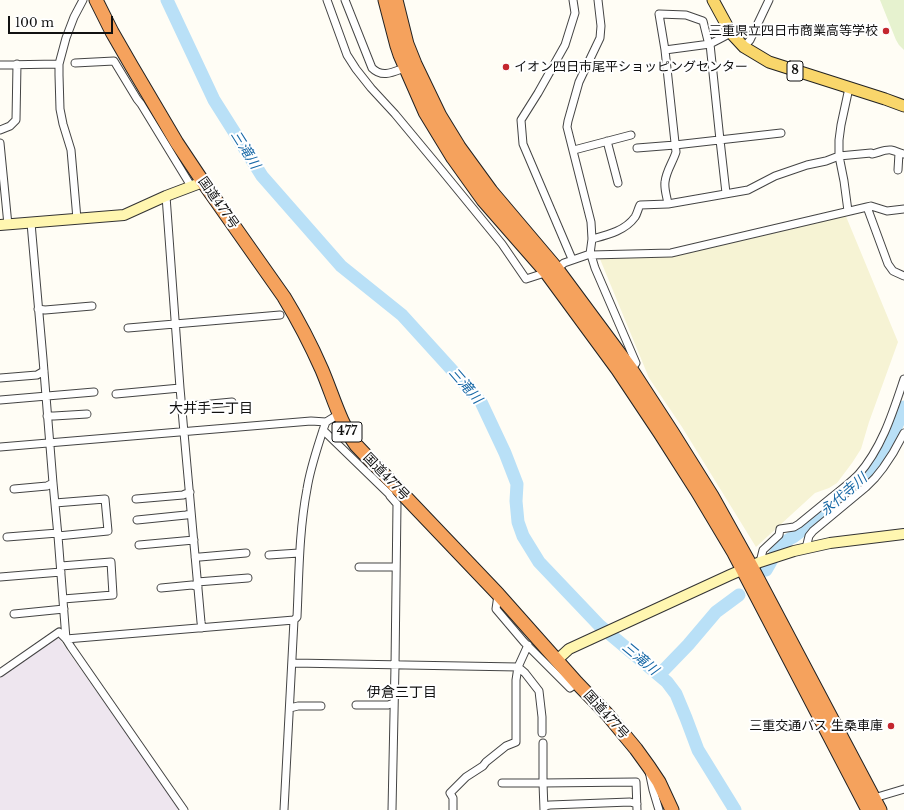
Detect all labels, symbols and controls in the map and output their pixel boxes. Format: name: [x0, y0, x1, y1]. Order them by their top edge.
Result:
scale bar: [10, 8, 115, 34]
text: 100 m: [15, 15, 54, 30]
place label: 三重県立四日市商業高等学校: [709, 23, 878, 39]
marker: 三重県立四日市商業高等学校: [881, 26, 891, 36]
place label: イオン四日市尾平ショッピングセンター: [514, 59, 748, 75]
road number: 8: [787, 61, 803, 81]
marker: イオン四日市尾平ショッピングセンター: [501, 62, 511, 72]
water label: 三滝川: [227, 128, 263, 172]
street label: 国道477号: [195, 174, 241, 232]
water label: 三滝川: [445, 365, 485, 407]
district label: 大井手二丁目: [169, 401, 253, 417]
road number: 477: [332, 422, 362, 442]
street label: 国道477号: [360, 450, 412, 504]
water label: 永代寺川: [817, 470, 871, 520]
water label: 三滝川: [619, 639, 661, 679]
district label: 伊倉三丁目: [367, 685, 437, 701]
street label: 国道477号: [580, 688, 632, 742]
place label: 三重交通バス 生桑車庫: [749, 718, 883, 734]
marker: 三重交通バス 生桑車庫: [886, 721, 896, 731]

